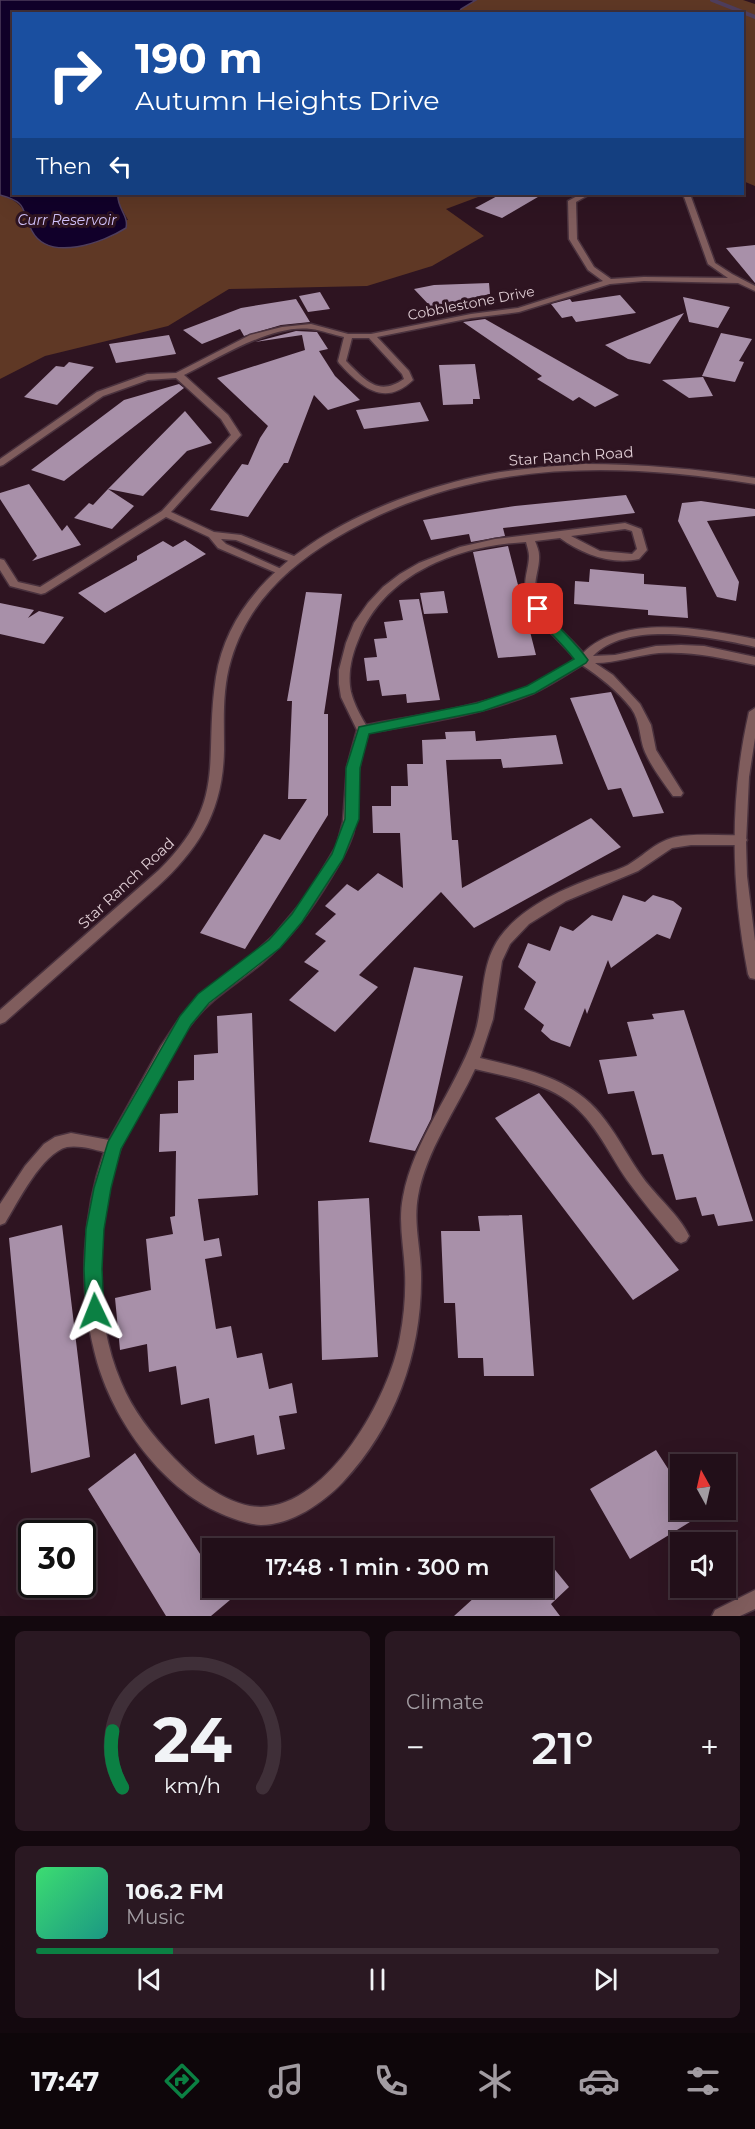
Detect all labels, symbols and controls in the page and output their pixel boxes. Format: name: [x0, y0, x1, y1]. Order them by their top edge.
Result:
text: 190 m: [135, 32, 263, 84]
icon: right: [36, 36, 114, 114]
text: Autumn Heights Drive: [135, 84, 440, 117]
icon: left: [104, 150, 137, 183]
text: Then: [36, 153, 92, 180]
water label: Curr Reservoir: [17, 211, 117, 229]
street label: Cobblestone Drive: [406, 282, 536, 324]
street label: Star Ranch Road: [508, 442, 634, 470]
pin: [512, 583, 563, 634]
icon: arrive: [521, 592, 554, 625]
street label: Star Ranch Road: [74, 833, 178, 933]
position arrow: [63, 1279, 127, 1343]
north arrow: [670, 1454, 736, 1520]
map controls: [670, 1454, 736, 1598]
speed limit sign: 30: [18, 1520, 96, 1598]
button: sound: [670, 1532, 736, 1598]
text: 17:48 · 1 min · 300 m: [266, 1554, 489, 1581]
text: Climate: [406, 1690, 484, 1714]
text: 24: [153, 1702, 232, 1778]
text: 21°: [531, 1720, 594, 1775]
text: −: [406, 1727, 425, 1767]
text: +: [700, 1727, 719, 1767]
text: km/h: [164, 1772, 221, 1798]
text: 106.2 FM: [126, 1878, 224, 1905]
text: Music: [126, 1905, 185, 1929]
icon: previous: [133, 1963, 166, 1996]
icon: pause: [361, 1963, 394, 1996]
icon: next: [589, 1963, 622, 1996]
icon: directions: [161, 2060, 203, 2102]
icon: music: [265, 2060, 307, 2102]
icon: phone: [370, 2060, 412, 2102]
icon: climate: [474, 2060, 516, 2102]
icon: car: [578, 2060, 620, 2102]
icon: filters: [682, 2060, 724, 2102]
text: 17:47: [31, 2065, 99, 2098]

